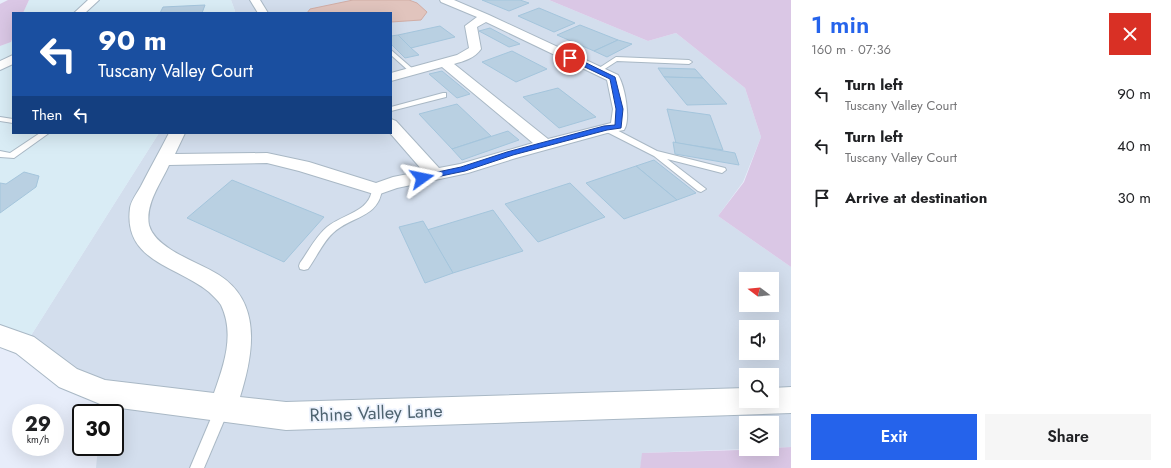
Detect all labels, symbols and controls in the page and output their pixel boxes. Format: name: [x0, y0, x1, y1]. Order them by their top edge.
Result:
text: 1 min: [811, 7, 869, 42]
button: close: [1109, 13, 1151, 55]
text: 90 m: [98, 20, 167, 61]
icon: left: [32, 28, 84, 80]
text: 160 m · 07:36: [811, 40, 891, 59]
pin: [553, 41, 587, 75]
icon: arrive: [559, 47, 581, 69]
text: Tuscany Valley Court: [98, 58, 253, 84]
text: Turn left: [845, 74, 903, 96]
icon: left: [811, 83, 833, 105]
text: 90 m: [1117, 83, 1151, 105]
text: Tuscany Valley Court: [845, 96, 957, 115]
text: Then: [32, 104, 62, 126]
icon: left: [70, 104, 92, 126]
text: Turn left: [845, 126, 903, 148]
icon: left: [811, 135, 833, 157]
text: 40 m: [1117, 135, 1151, 157]
text: Tuscany Valley Court: [845, 148, 957, 167]
position arrow: [401, 157, 443, 199]
icon: arrive: [811, 187, 833, 209]
text: Arrive at destination: [845, 187, 987, 209]
text: 30 m: [1118, 187, 1151, 209]
north arrow: [739, 272, 779, 312]
map controls: [739, 272, 779, 456]
button: sound: [739, 320, 779, 360]
button: search: [739, 368, 779, 408]
street label: Rhine Valley Lane: [309, 398, 443, 428]
speed limit sign: 30: [72, 404, 124, 456]
text: 29: [25, 410, 51, 439]
button: Exit: [811, 414, 977, 460]
button: Share: [985, 414, 1151, 460]
button: layers: [739, 416, 779, 456]
text: km/h: [27, 432, 49, 447]

